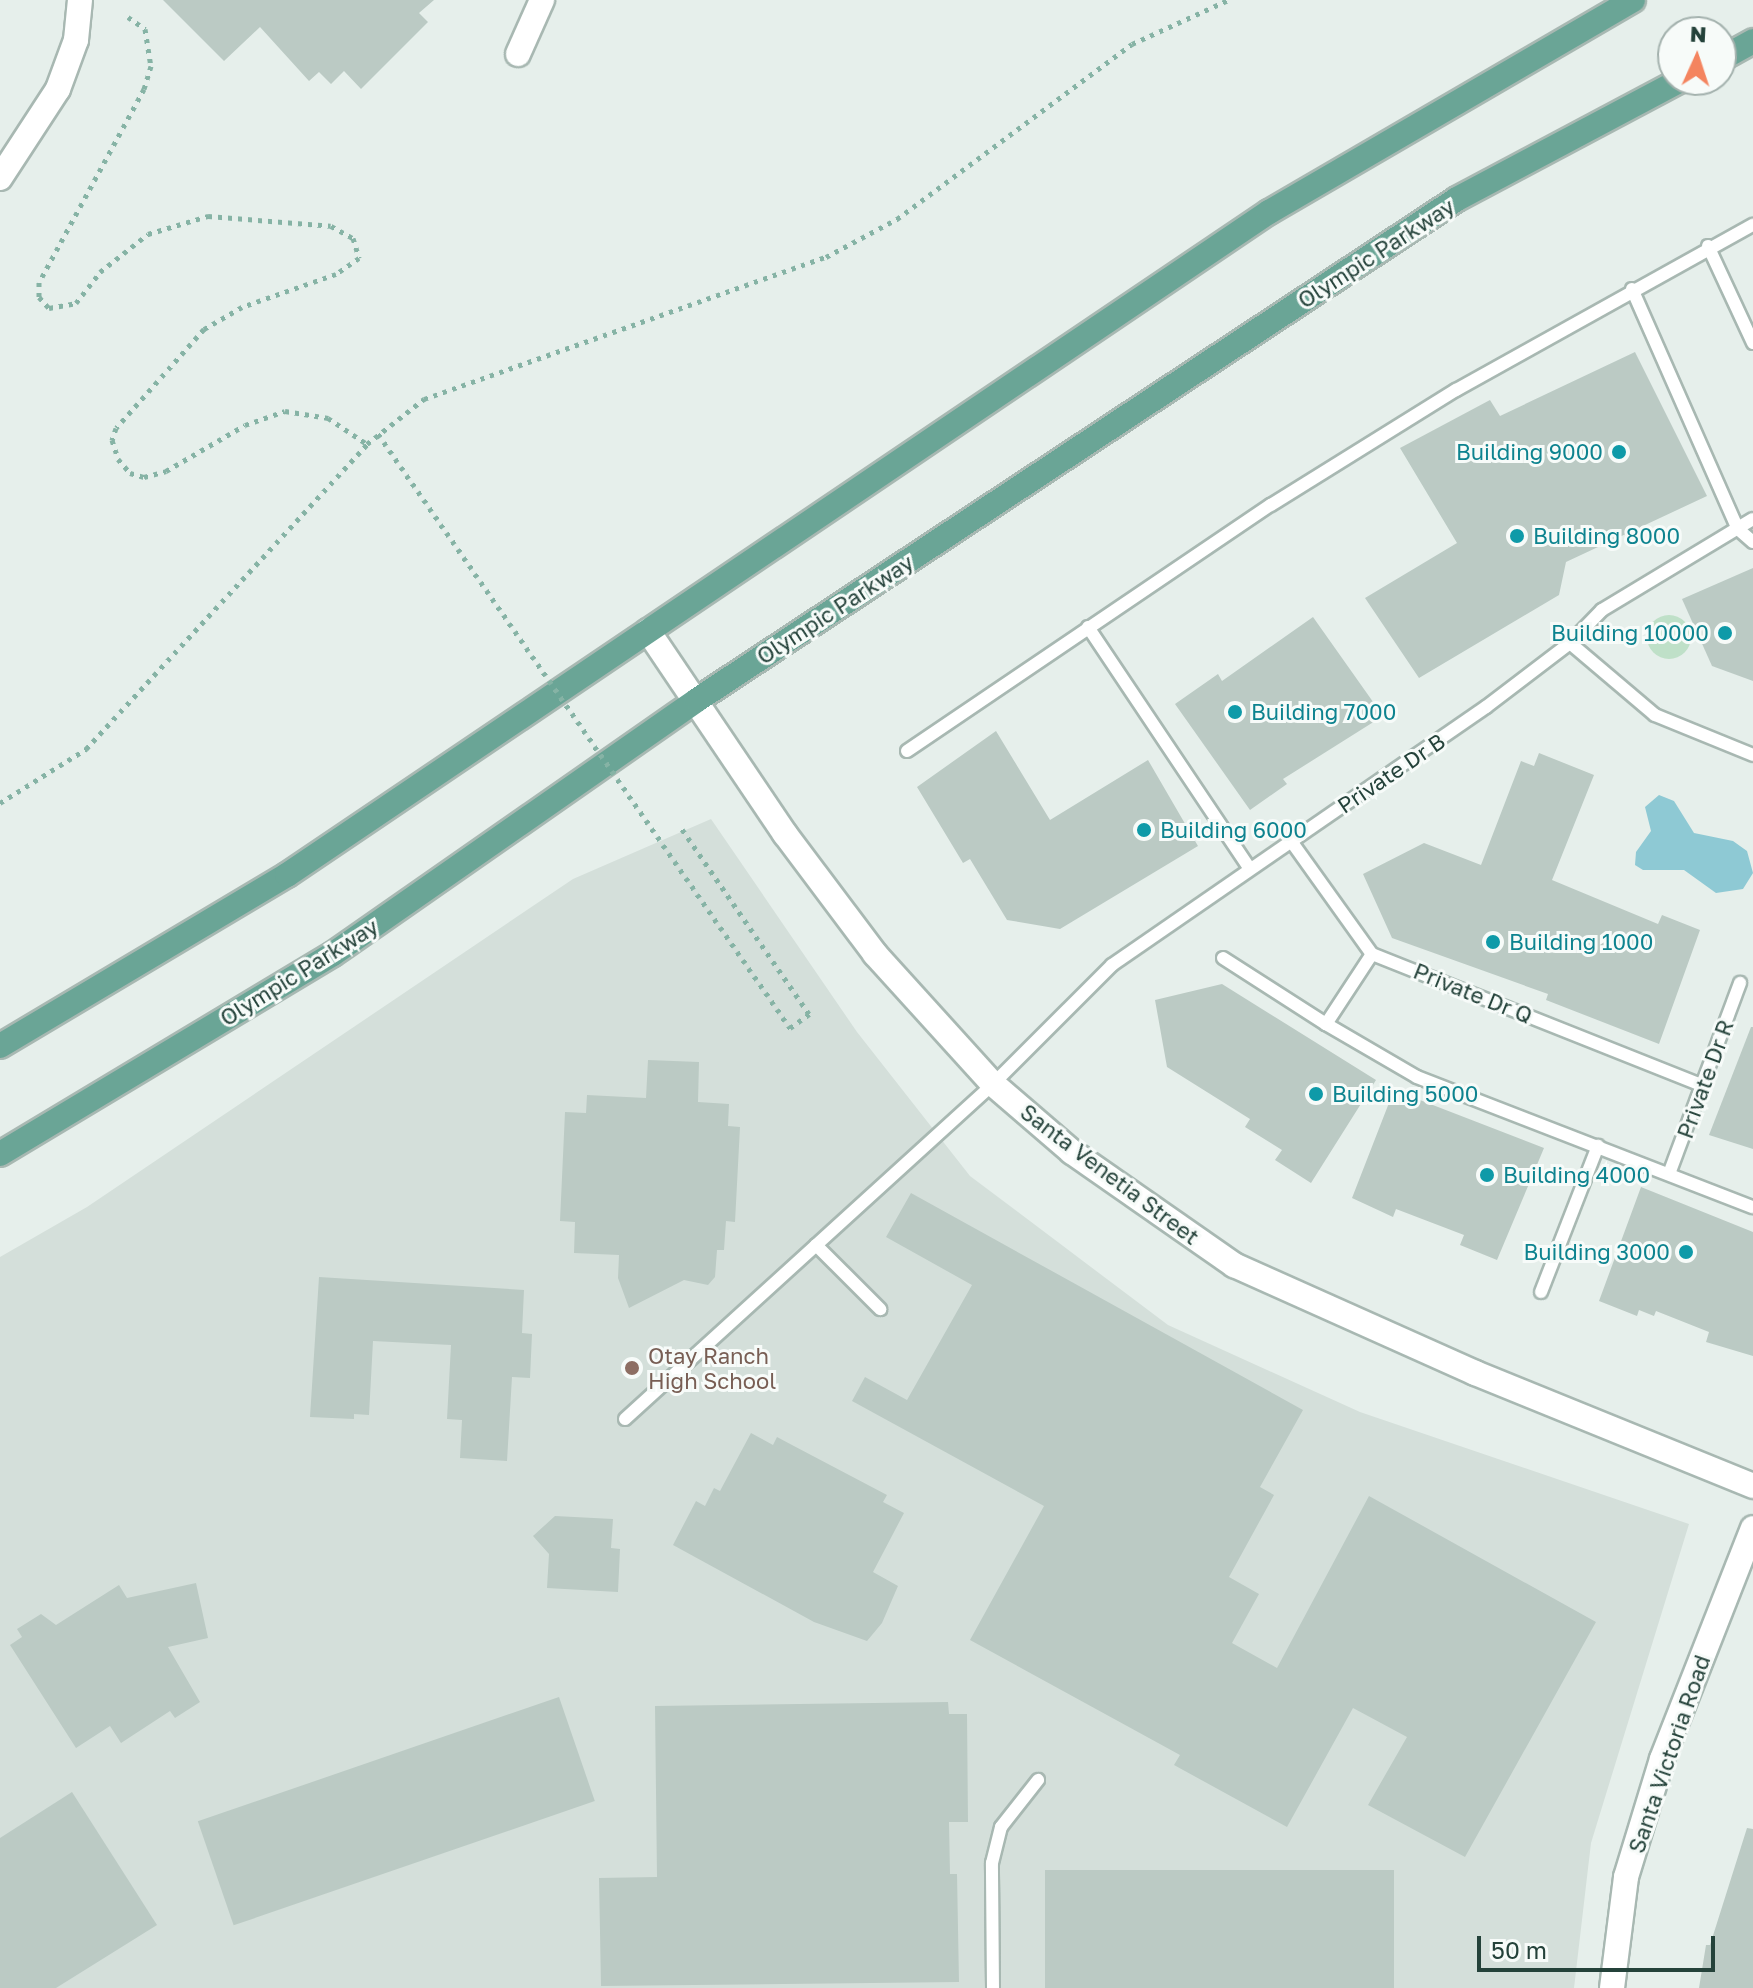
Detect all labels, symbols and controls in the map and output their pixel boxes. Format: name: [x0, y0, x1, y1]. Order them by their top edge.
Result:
north arrow: [1657, 16, 1737, 96]
text: N: [1689, 20, 1707, 47]
street label: Olympic Parkway: [1293, 193, 1459, 313]
place label: Building 9000: [1456, 439, 1603, 465]
marker: Building 9000: [1610, 443, 1628, 461]
place label: Building 8000: [1533, 523, 1680, 549]
marker: Building 8000: [1508, 527, 1526, 545]
street label: Olympic Parkway: [752, 549, 918, 669]
place label: Building 10000: [1551, 620, 1709, 646]
marker: Building 10000: [1716, 624, 1734, 642]
place label: Building 7000: [1251, 699, 1396, 725]
marker: Building 7000: [1226, 703, 1244, 721]
street label: Private Dr B: [1332, 727, 1450, 819]
place label: Building 6000: [1160, 817, 1307, 843]
marker: Building 6000: [1135, 821, 1153, 839]
street label: Olympic Parkway: [215, 913, 383, 1031]
place label: Building 1000: [1509, 929, 1653, 955]
marker: Building 1000: [1484, 933, 1502, 951]
street label: Private Dr Q: [1410, 957, 1536, 1029]
street label: Private Dr R: [1671, 1016, 1739, 1142]
place label: Building 5000: [1332, 1081, 1478, 1107]
marker: Building 5000: [1307, 1085, 1325, 1103]
street label: Santa Venetia Street: [1015, 1098, 1205, 1250]
place label: Building 4000: [1503, 1162, 1650, 1188]
marker: Building 4000: [1478, 1166, 1496, 1184]
place label: Building 3000: [1523, 1239, 1670, 1265]
marker: Building 3000: [1677, 1243, 1695, 1261]
place label: Otay Ranch High School: [648, 1342, 776, 1394]
marker: Otay Ranch High School: [623, 1359, 641, 1377]
street label: Santa Victoria Road: [1623, 1652, 1715, 1856]
scale bar: [1481, 1920, 1719, 1970]
text: 50 m: [1491, 1935, 1547, 1964]

